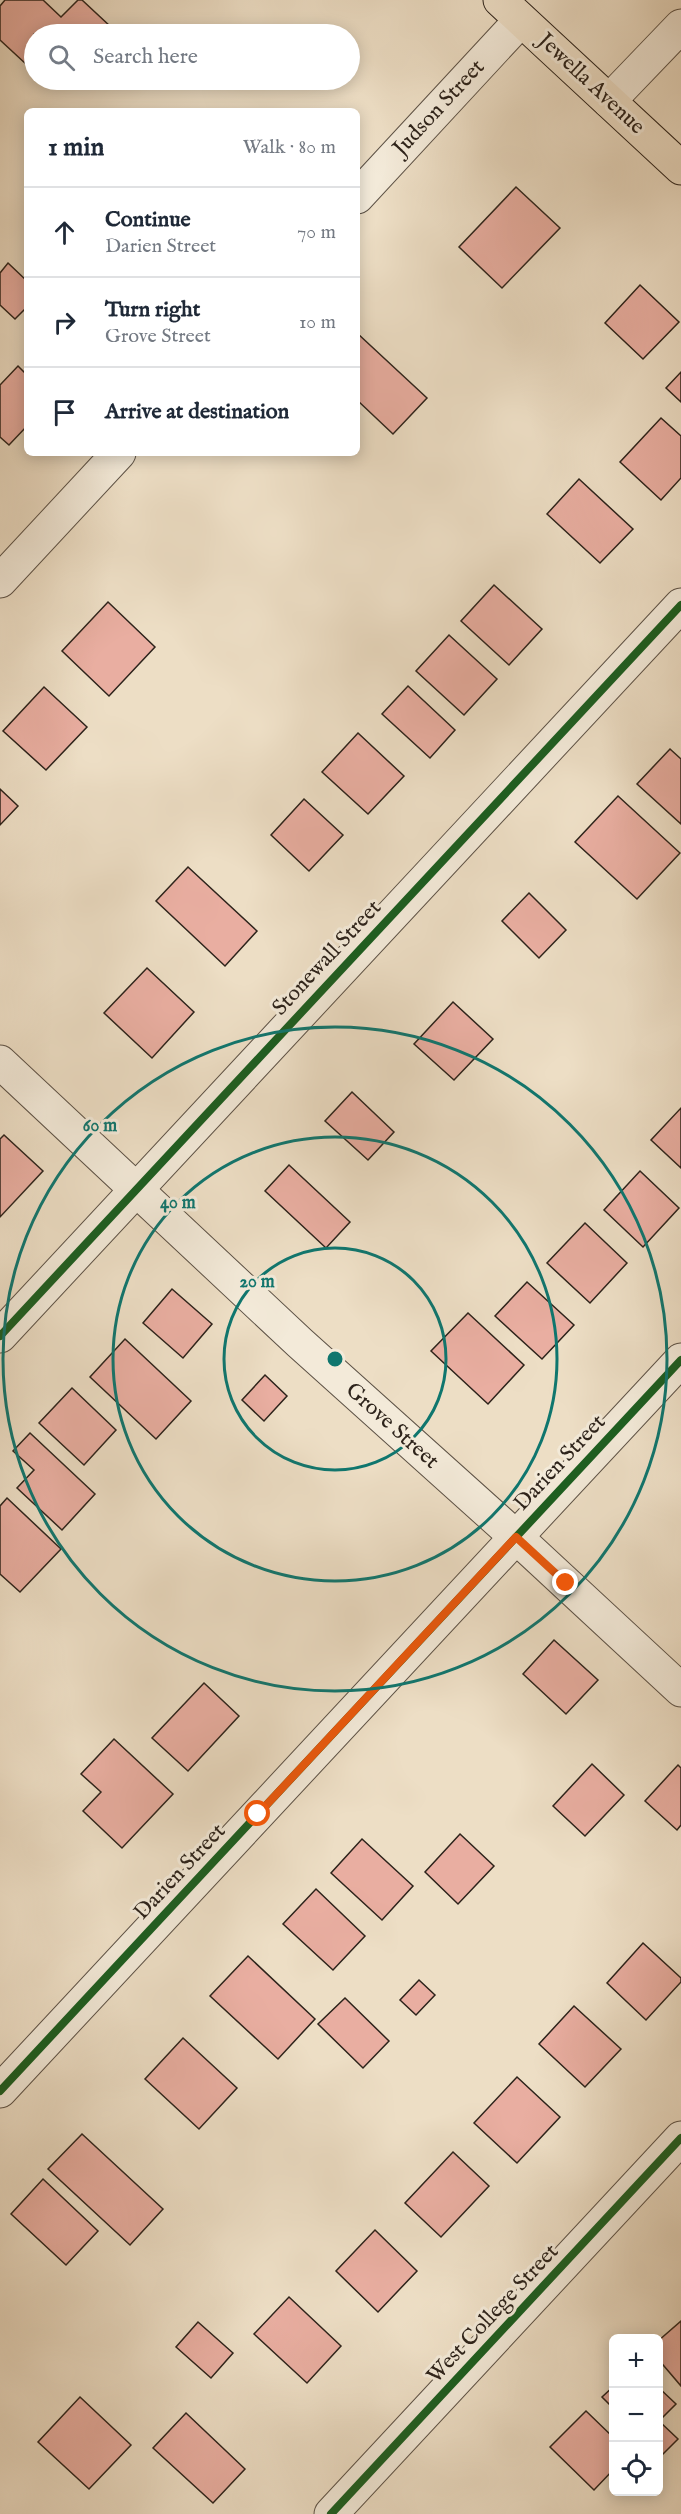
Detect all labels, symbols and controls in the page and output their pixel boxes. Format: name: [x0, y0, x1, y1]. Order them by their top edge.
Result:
search box: [24, 24, 360, 90]
street label: Jewella Avenue: [529, 25, 651, 141]
icon: search: [45, 41, 78, 74]
text: Search here: [93, 43, 198, 71]
street label: Judson Street: [385, 53, 491, 164]
text: 1 min: [48, 131, 104, 164]
text: Walk · 80 m: [243, 135, 336, 160]
text: Continue: [105, 206, 191, 234]
icon: ahead: [48, 216, 81, 249]
text: 70 m: [297, 220, 336, 245]
text: Darien Street: [105, 234, 216, 259]
text: Turn right: [105, 296, 200, 324]
icon: right: [48, 306, 81, 339]
text: 10 m: [299, 310, 336, 335]
text: Grove Street: [105, 324, 211, 349]
icon: arrive: [48, 396, 81, 429]
text: Arrive at destination: [105, 398, 289, 426]
street label: Stonewall Street: [266, 894, 388, 1022]
text: 60 m: [83, 1115, 117, 1138]
text: 40 m: [160, 1192, 196, 1215]
text: 20 m: [239, 1271, 275, 1294]
centre of rings: [325, 1349, 345, 1369]
street label: Grove Street: [339, 1377, 445, 1476]
street label: Darien Street: [508, 1408, 612, 1517]
route end: [552, 1569, 578, 1595]
route start: [244, 1800, 270, 1826]
street label: Darien Street: [128, 1817, 232, 1926]
street label: West College Street: [421, 2238, 565, 2390]
map controls: [609, 2334, 663, 2496]
button: +: [609, 2334, 663, 2388]
button: −: [609, 2388, 663, 2442]
button: locate: [609, 2442, 663, 2496]

